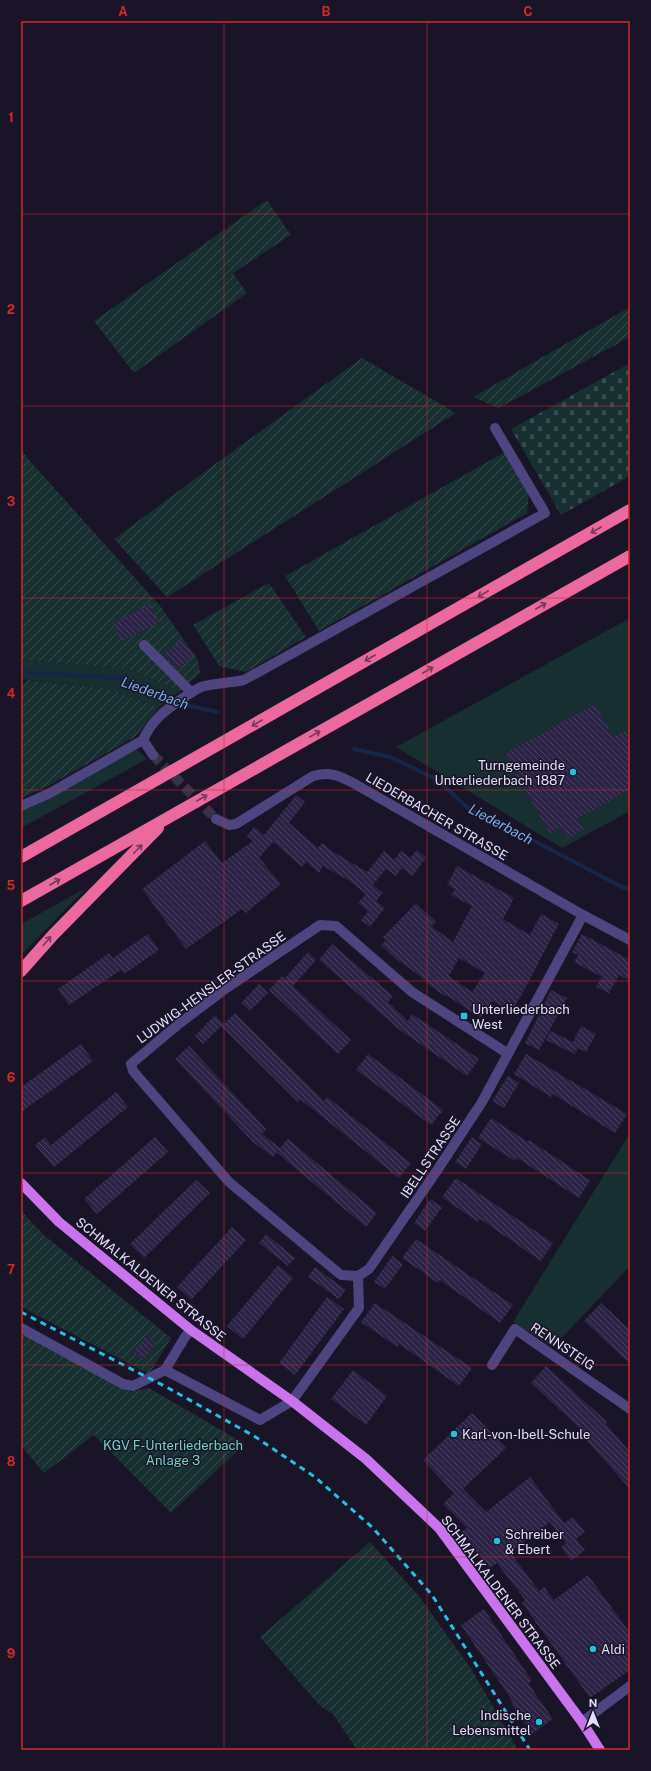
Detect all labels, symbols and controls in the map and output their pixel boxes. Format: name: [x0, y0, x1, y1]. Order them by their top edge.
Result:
text: A: [118, 4, 128, 19]
text: B: [322, 4, 331, 19]
text: C: [523, 4, 533, 19]
text: 1: [8, 110, 14, 125]
text: 2: [7, 302, 15, 317]
text: 3: [7, 494, 16, 509]
one-way arrow: [590, 526, 602, 534]
one-way arrow: [477, 591, 489, 598]
one-way arrow: [535, 601, 547, 609]
one-way arrow: [364, 655, 376, 663]
one-way arrow: [422, 666, 434, 673]
water label: Liederbach: [119, 673, 191, 713]
text: 4: [7, 686, 16, 701]
one-way arrow: [251, 719, 263, 727]
one-way arrow: [309, 730, 321, 738]
place label: Turngemeinde Unterliederbach 1887: [435, 758, 565, 788]
marker: Turngemeinde Unterliederbach 1887: [568, 767, 578, 777]
street label: LIEDERBACHER STRASSE: [363, 770, 510, 863]
one-way arrow: [196, 794, 208, 802]
water label: Liederbach: [466, 800, 536, 848]
one-way arrow: [133, 844, 143, 854]
text: 5: [7, 878, 16, 893]
one-way arrow: [49, 878, 61, 885]
street label: LUDWIG-HENSLER-STRASSE: [134, 928, 289, 1046]
one-way arrow: [42, 936, 51, 947]
place label: Unterliederbach West: [472, 1002, 570, 1032]
marker: Unterliederbach West: [459, 1011, 469, 1021]
text: 6: [7, 1070, 16, 1085]
street label: IBELLSTRASSE: [398, 1114, 463, 1201]
street label: SCHMALKALDENER STRASSE: [73, 1214, 229, 1344]
text: 7: [7, 1262, 15, 1277]
street label: RENNSTEIG: [528, 1319, 598, 1373]
place label: Karl-von-Ibell-Schule: [462, 1427, 590, 1442]
marker: Karl-von-Ibell-Schule: [449, 1429, 459, 1439]
park label: KGV F-Unterliederbach Anlage 3: [103, 1438, 243, 1468]
text: 8: [7, 1454, 16, 1469]
street label: SCHMALKALDENER STRASSE: [438, 1513, 563, 1672]
place label: Schreiber & Ebert: [505, 1527, 564, 1557]
marker: Schreiber & Ebert: [492, 1536, 502, 1546]
place label: Aldi: [601, 1642, 625, 1657]
marker: Aldi: [588, 1644, 598, 1654]
text: 9: [7, 1646, 15, 1661]
north arrow: [573, 1693, 613, 1733]
text: N: [589, 1697, 597, 1709]
place label: Indische Lebensmittel: [452, 1708, 531, 1738]
marker: Indische Lebensmittel: [534, 1717, 544, 1727]

